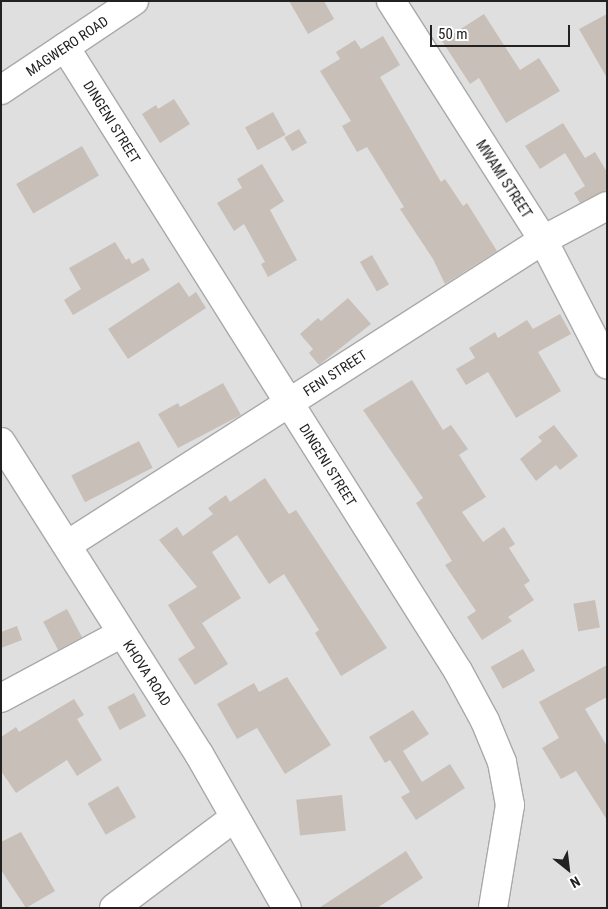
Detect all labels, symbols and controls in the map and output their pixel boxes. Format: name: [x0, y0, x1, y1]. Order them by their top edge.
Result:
street label: MAGWERO ROAD: [23, 12, 111, 80]
scale bar: [433, 15, 573, 47]
text: 50 m: [438, 25, 468, 43]
street label: DINGENI STREET: [80, 78, 144, 166]
street label: MWAMI STREET: [473, 137, 535, 221]
street label: FENI STREET: [300, 346, 370, 400]
street label: DINGENI STREET: [296, 421, 360, 509]
street label: KHOVA ROAD: [120, 637, 174, 709]
north arrow: [543, 844, 593, 894]
text: N: [568, 873, 583, 891]

